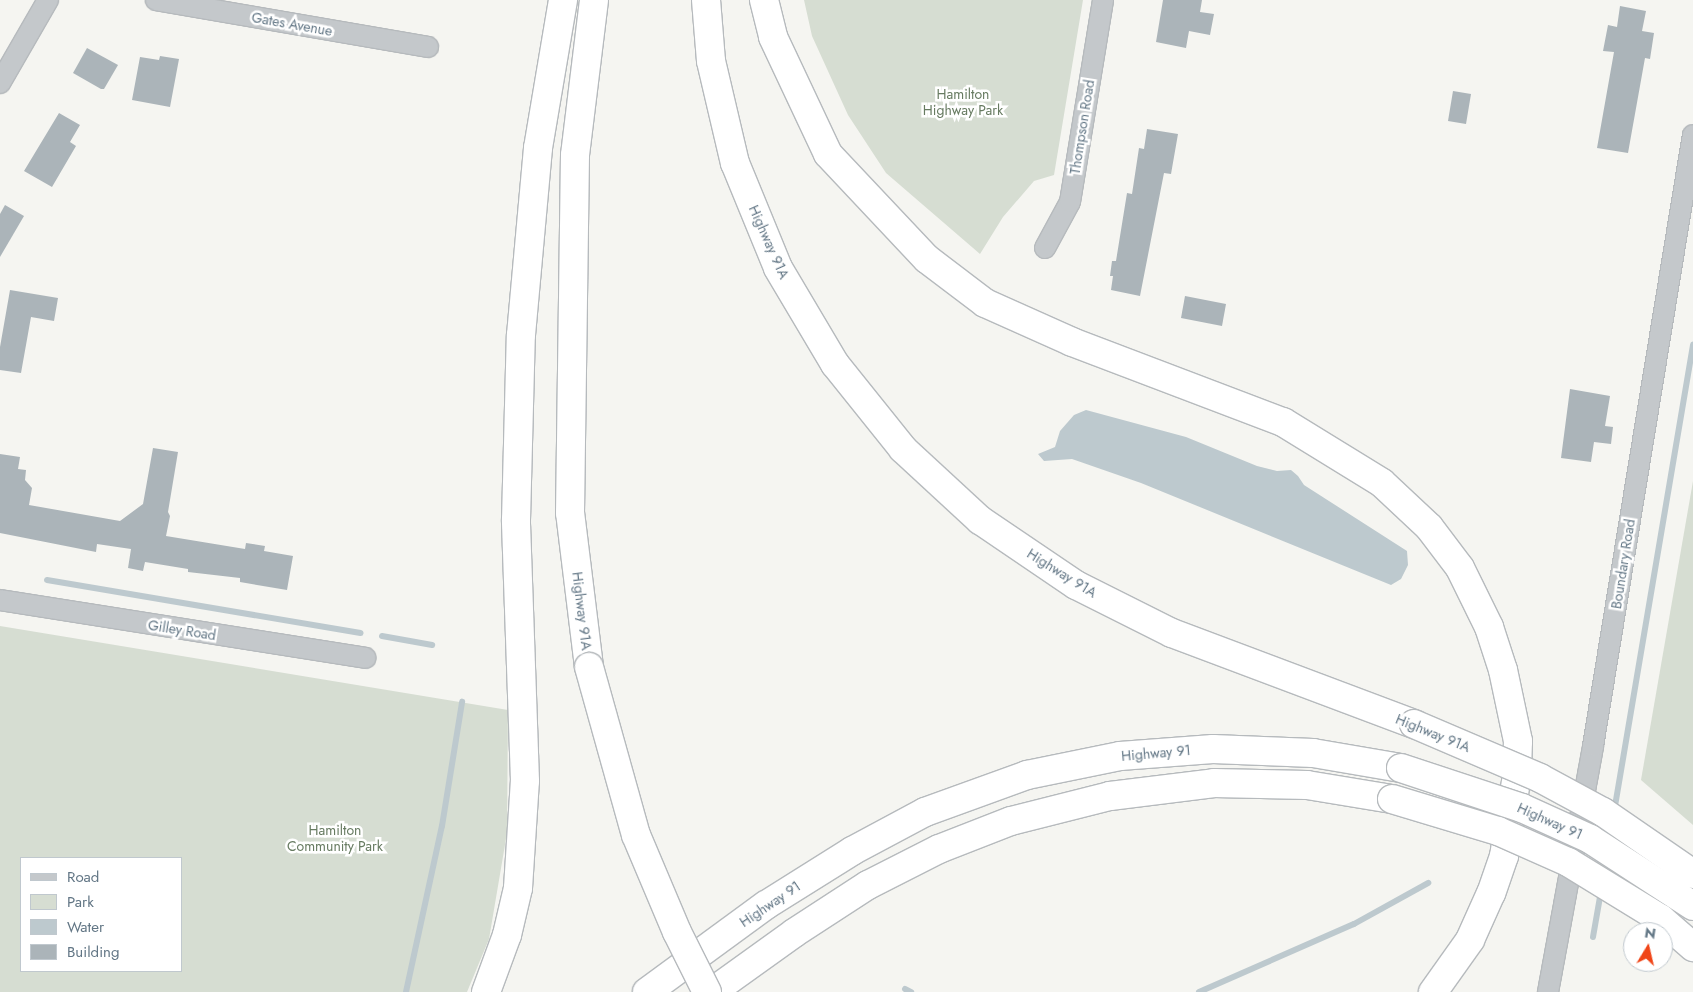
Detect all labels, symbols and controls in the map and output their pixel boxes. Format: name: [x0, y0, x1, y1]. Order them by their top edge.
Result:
street label: Gates Avenue: [250, 9, 334, 39]
street label: Thompson Road: [1066, 79, 1098, 175]
park label: Hamilton Highway Park: [923, 86, 1003, 118]
street label: Highway 91A: [745, 202, 793, 282]
street label: Boundary Road: [1608, 518, 1638, 610]
street label: Highway 91A: [1024, 545, 1100, 601]
street label: Highway 91A: [569, 571, 595, 651]
street label: Gilley Road: [147, 616, 217, 644]
street label: Highway 91A: [1393, 710, 1473, 756]
street label: Highway 91: [1120, 742, 1192, 764]
street label: Highway 91: [1515, 799, 1585, 843]
park label: Hamilton Community Park: [287, 822, 383, 854]
legend: [20, 857, 182, 972]
text: Road: [67, 866, 99, 888]
street label: Highway 91: [736, 878, 804, 930]
text: Park: [67, 891, 94, 913]
text: Water: [67, 916, 104, 938]
north arrow: [1623, 922, 1673, 972]
text: N: [1643, 922, 1657, 944]
text: Building: [67, 941, 119, 963]

